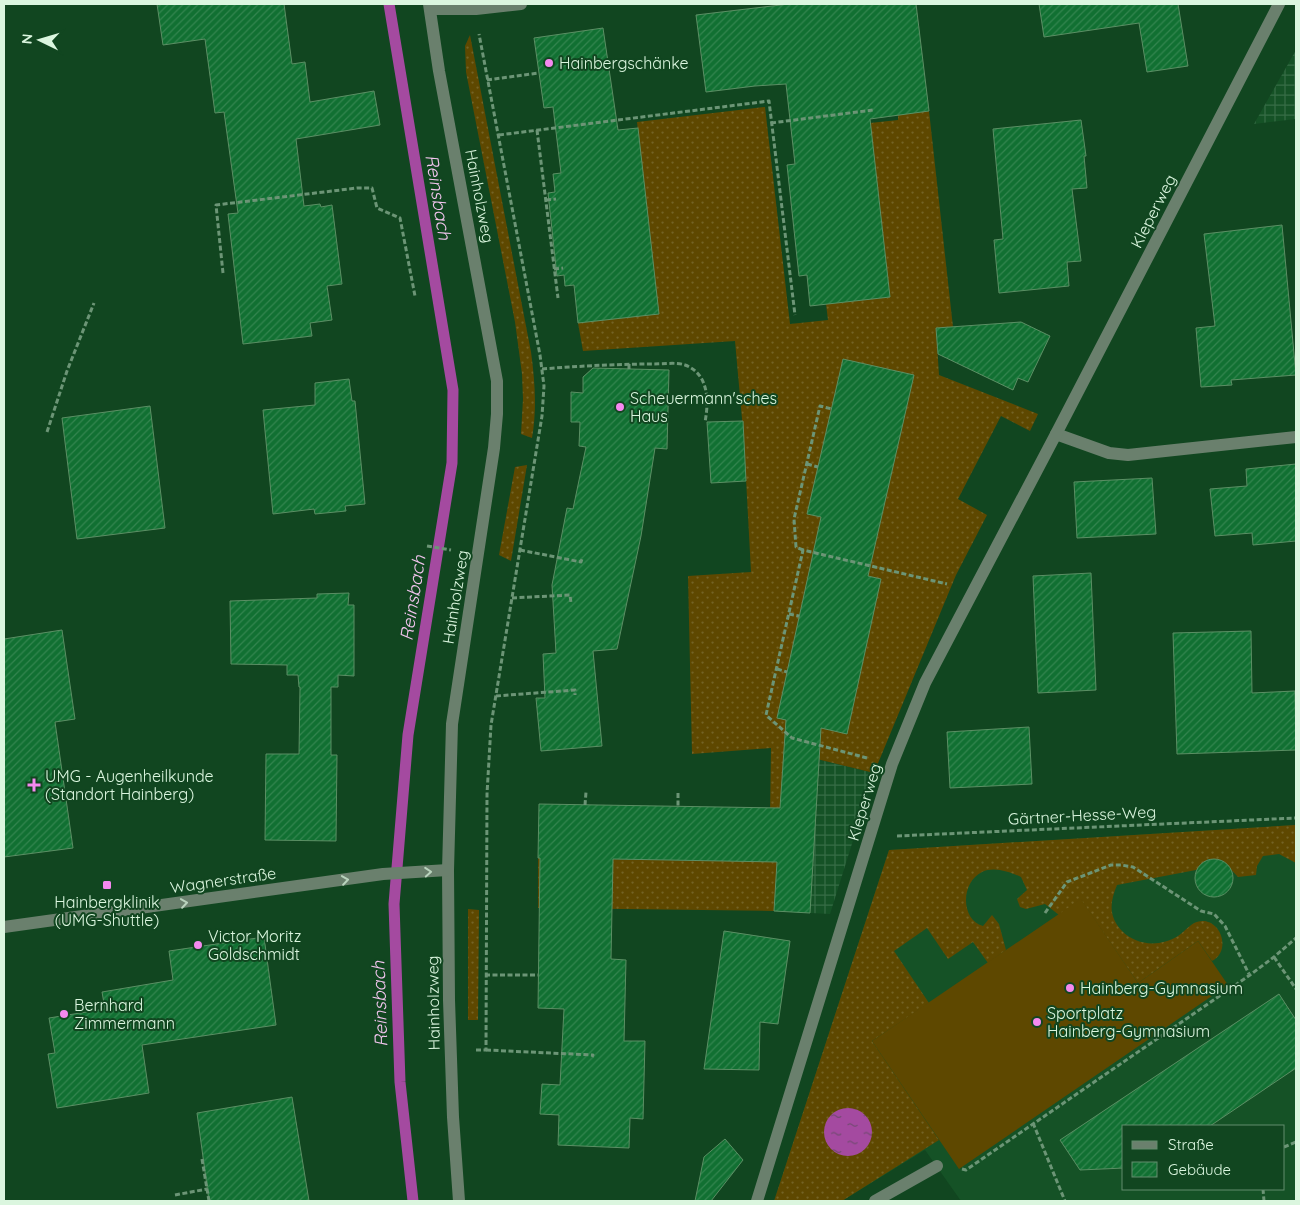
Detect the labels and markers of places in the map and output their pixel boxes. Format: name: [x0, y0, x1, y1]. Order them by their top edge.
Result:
place label: Hainbergschänke: [559, 53, 688, 73]
marker: Hainbergschänke: [543, 57, 555, 69]
place label: Scheuermann'sches Haus: [630, 388, 777, 426]
marker: Scheuermann'sches Haus: [614, 401, 626, 413]
place label: UMG - Augenheilkunde (Standort Hainberg): [45, 766, 214, 804]
marker: UMG - Augenheilkunde (Standort Hainberg): [27, 778, 41, 792]
marker: Hainbergklinik (UMG-Shuttle): [101, 879, 113, 891]
place label: Hainbergklinik (UMG-Shuttle): [54, 892, 160, 930]
place label: Victor Moritz Goldschmidt: [208, 926, 301, 964]
marker: Victor Moritz Goldschmidt: [192, 939, 204, 951]
place label: Hainberg-Gymnasium: [1080, 978, 1243, 998]
marker: Hainberg-Gymnasium: [1064, 982, 1076, 994]
place label: Bernhard Zimmermann: [74, 995, 175, 1033]
place label: Sportplatz Hainberg-Gymnasium: [1047, 1003, 1210, 1041]
marker: Bernhard Zimmermann: [58, 1008, 70, 1020]
marker: Sportplatz Hainberg-Gymnasium: [1031, 1016, 1043, 1028]

